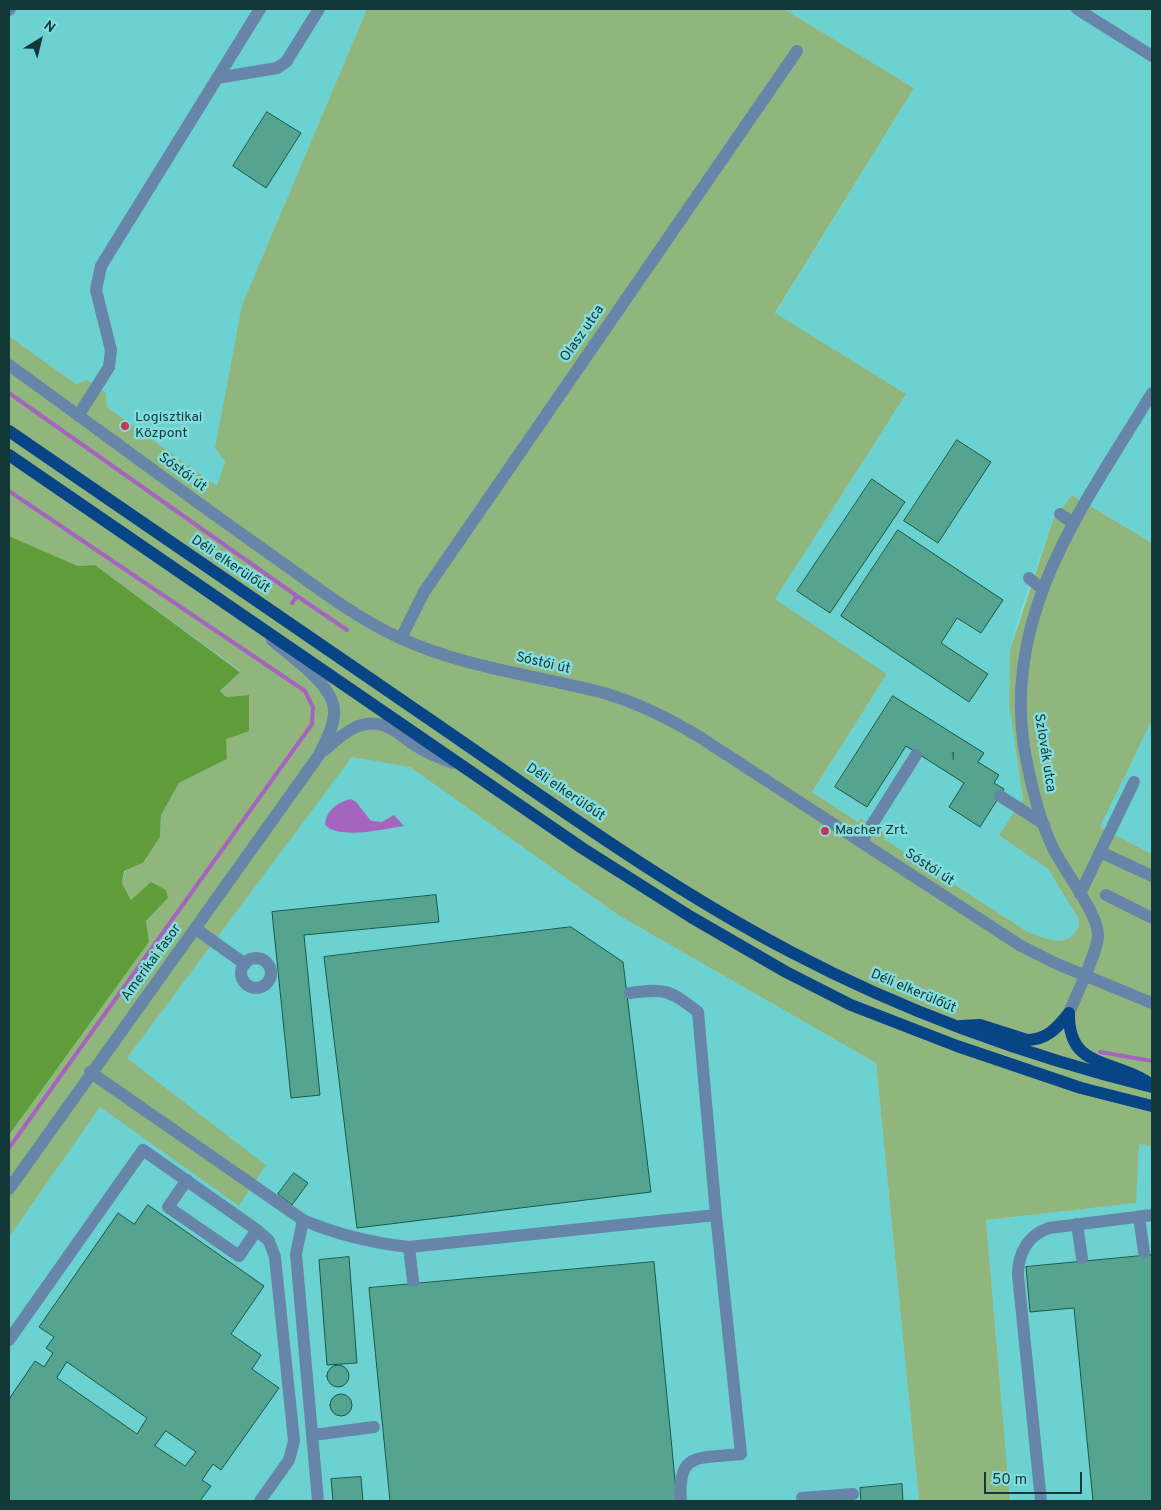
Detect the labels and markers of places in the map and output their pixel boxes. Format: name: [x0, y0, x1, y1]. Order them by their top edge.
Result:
place label: Logisztikai Központ: [135, 410, 202, 442]
marker: Logisztikai Központ: [119, 420, 131, 432]
place label: Macher Zrt.: [835, 823, 908, 839]
marker: Macher Zrt.: [819, 825, 831, 837]

